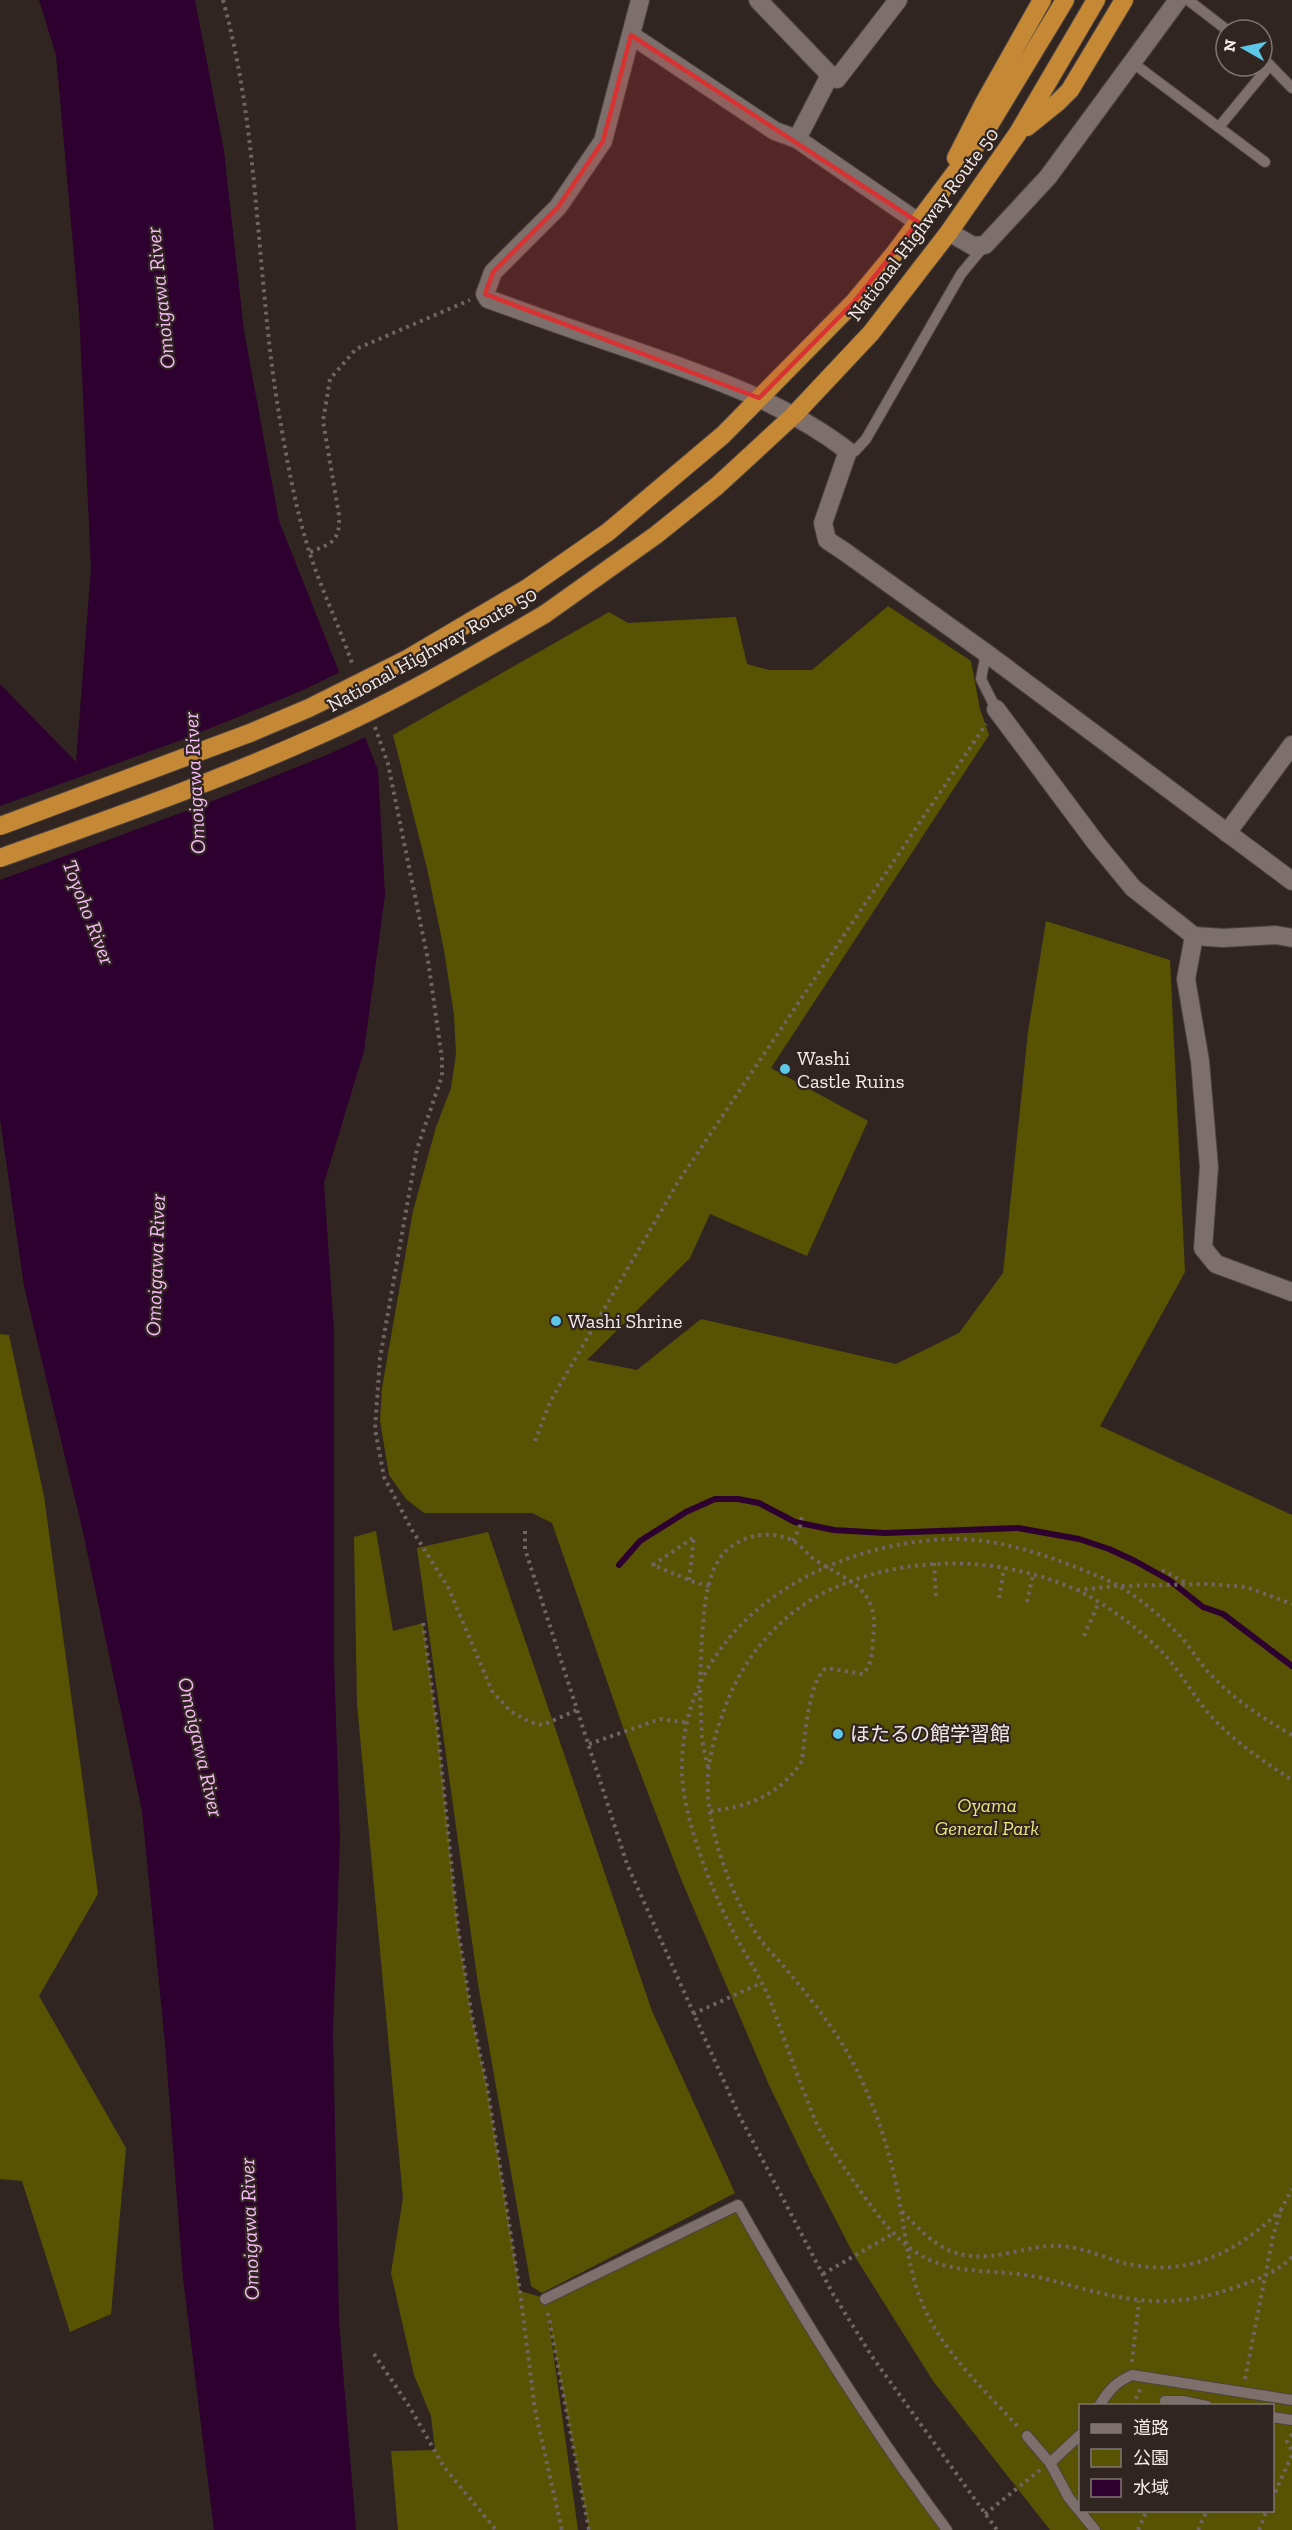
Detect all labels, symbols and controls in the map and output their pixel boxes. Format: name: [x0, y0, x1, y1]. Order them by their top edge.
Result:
north arrow: [1214, 18, 1274, 78]
text: N: [1219, 38, 1240, 53]
street label: National Highway Route 50: [842, 122, 1004, 326]
water label: Omoigawa River: [140, 225, 180, 370]
street label: National Highway Route 50: [323, 581, 541, 717]
water label: Omoigawa River: [178, 710, 210, 855]
water label: Toyoho River: [58, 856, 121, 969]
place label: Washi Castle Ruins: [797, 1046, 904, 1093]
marker: Washi Castle Ruins: [778, 1062, 792, 1076]
water label: Omoigawa River: [140, 1193, 170, 1337]
place label: Washi Shrine: [568, 1309, 682, 1333]
marker: Washi Shrine: [549, 1314, 563, 1328]
water label: Omoigawa River: [173, 1675, 229, 1820]
place label: ほたるの館学習館: [850, 1722, 1010, 1746]
marker: ほたるの館学習館: [831, 1727, 845, 1741]
park label: Oyama General Park: [935, 1793, 1039, 1840]
water label: Omoigawa River: [234, 2157, 264, 2301]
legend: [1079, 2404, 1274, 2512]
text: 道路: [1133, 2417, 1169, 2439]
text: 公園: [1133, 2447, 1169, 2469]
text: 水域: [1133, 2477, 1169, 2499]

